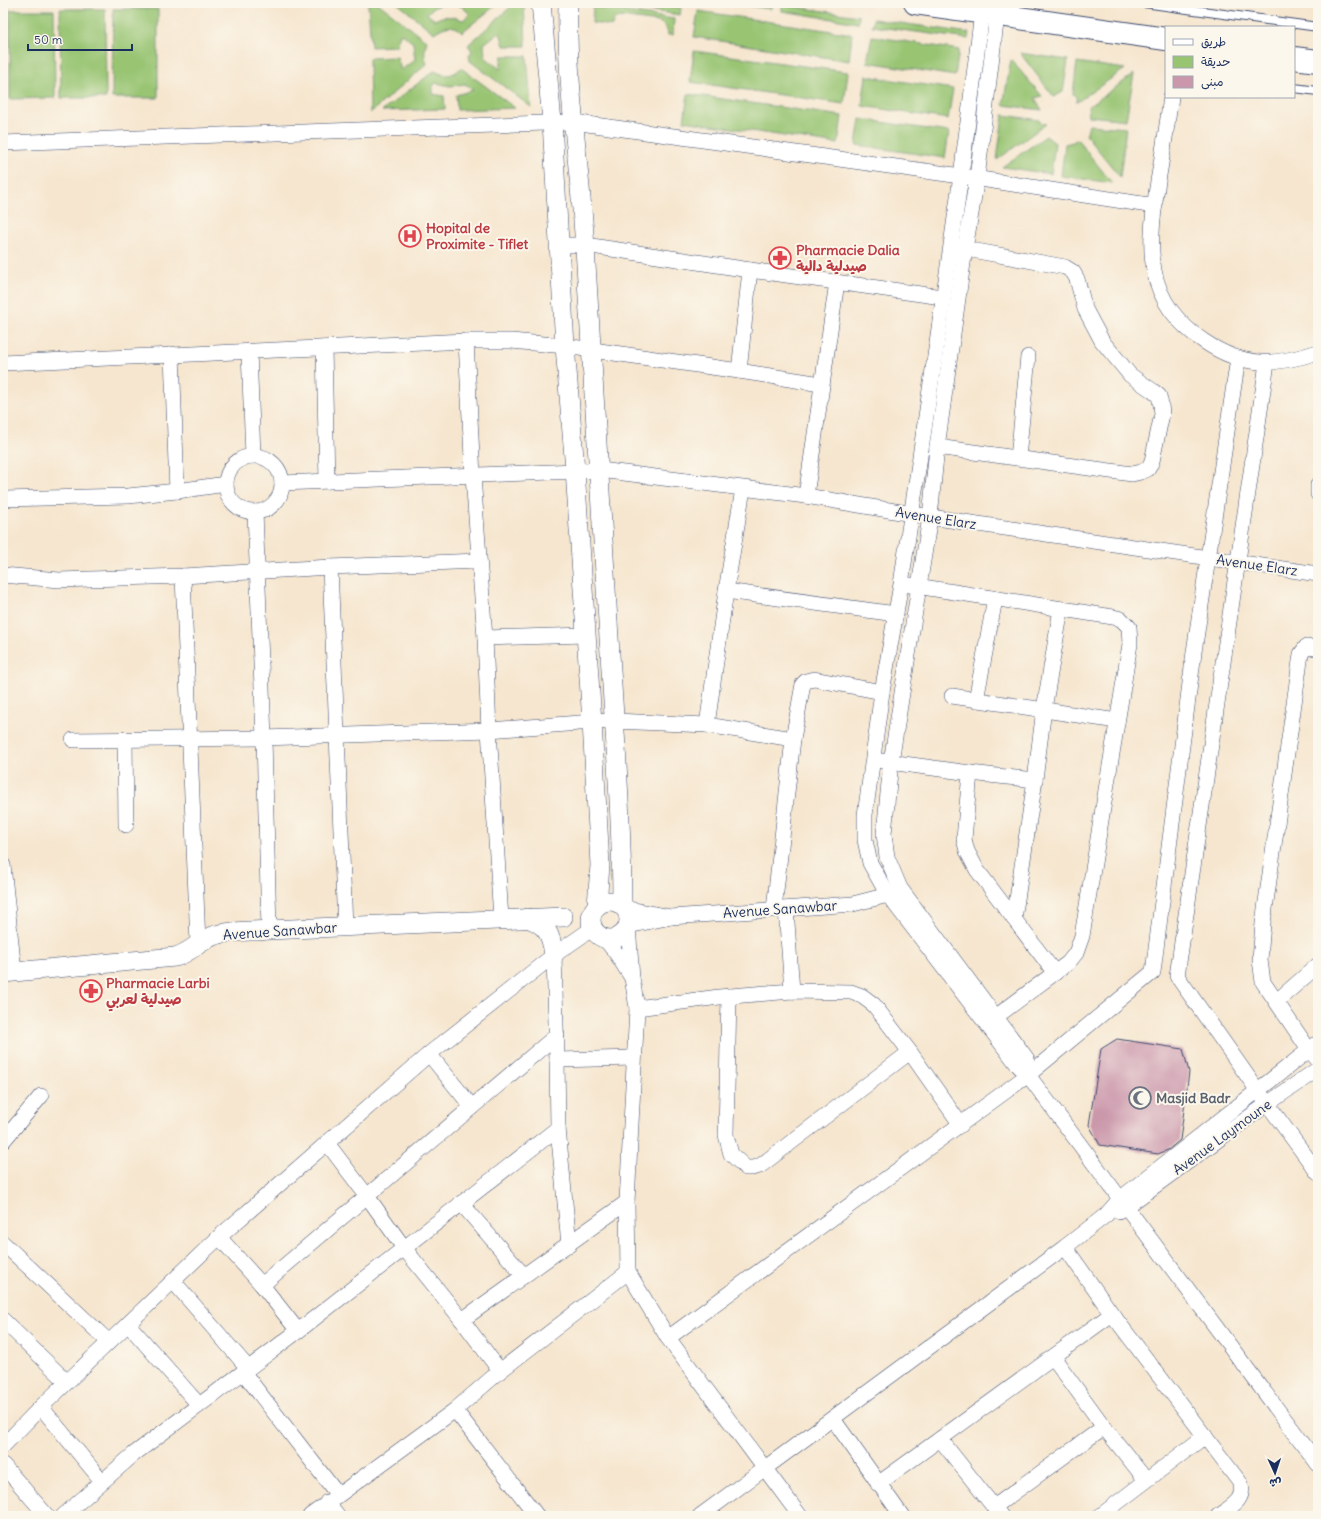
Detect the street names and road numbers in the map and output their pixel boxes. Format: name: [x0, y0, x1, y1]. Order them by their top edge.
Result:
street label: Avenue Elarz: [894, 503, 978, 533]
street label: Avenue Elarz: [1215, 550, 1299, 580]
street label: Avenue Sanawbar: [722, 896, 838, 922]
street label: Avenue Sanawbar: [222, 918, 338, 944]
street label: Avenue Laymoune: [1169, 1095, 1275, 1179]

